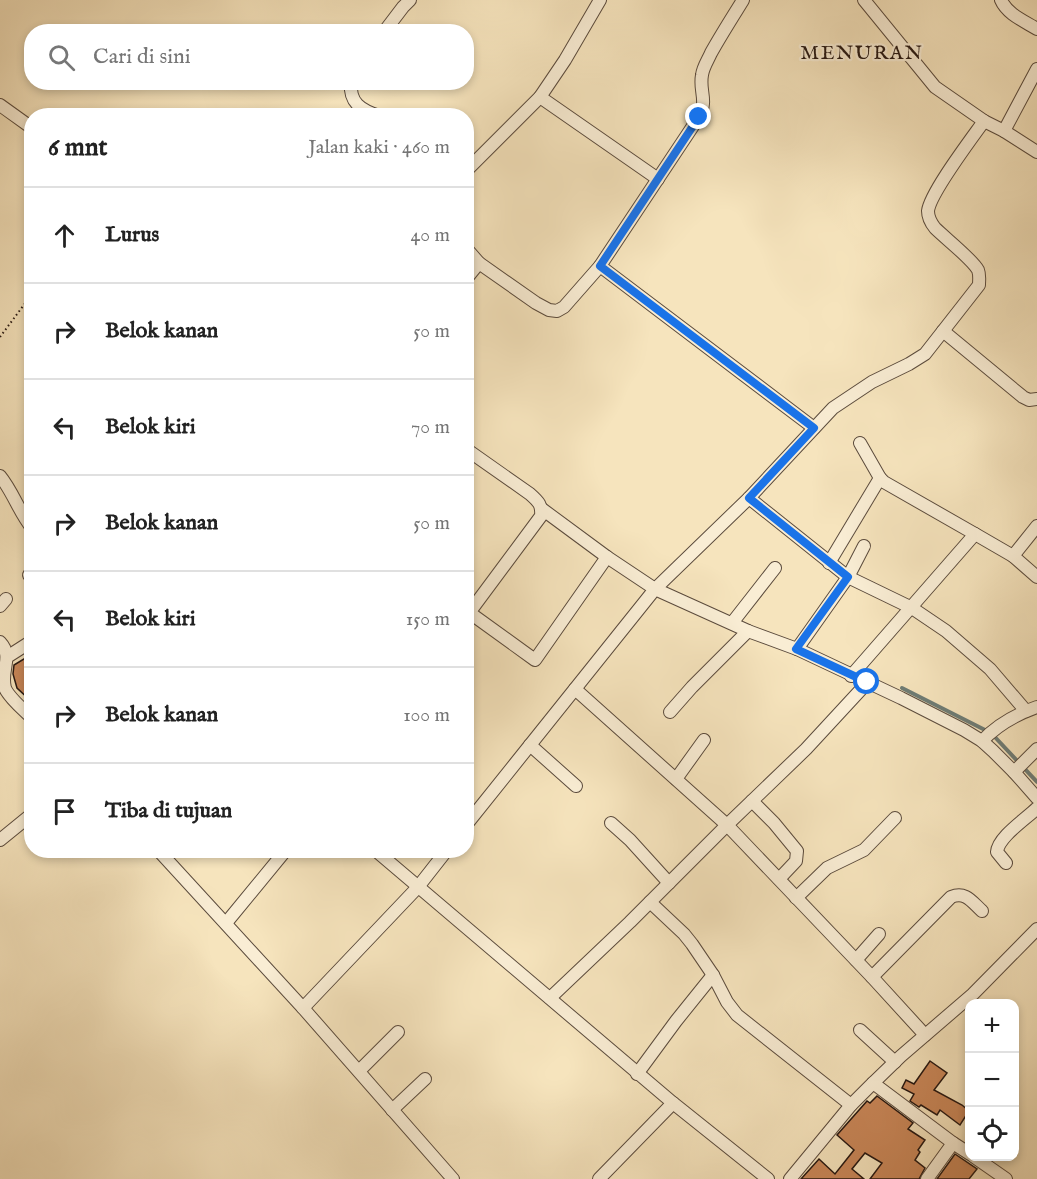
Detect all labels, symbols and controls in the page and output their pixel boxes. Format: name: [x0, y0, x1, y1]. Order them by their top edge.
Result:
search box: [24, 24, 474, 90]
icon: search: [45, 41, 78, 74]
district label: MENURAN: [800, 41, 924, 66]
text: Cari di sini: [93, 43, 191, 71]
route end: [685, 103, 711, 129]
text: 6 mnt: [48, 131, 107, 164]
text: Jalan kaki · 460 m: [308, 135, 450, 160]
icon: ahead: [48, 219, 81, 252]
text: Lurus: [105, 221, 159, 249]
text: 40 m: [411, 223, 450, 248]
icon: right: [48, 315, 81, 348]
text: Belok kanan: [105, 317, 218, 345]
text: 50 m: [413, 319, 450, 344]
icon: left: [48, 411, 81, 444]
text: Belok kiri: [105, 413, 196, 441]
text: 70 m: [411, 415, 450, 440]
icon: right: [48, 507, 81, 540]
text: Belok kanan: [105, 509, 218, 537]
text: 50 m: [413, 511, 450, 536]
icon: left: [48, 603, 81, 636]
text: Belok kiri: [105, 605, 196, 633]
text: 150 m: [406, 607, 450, 632]
route start: [853, 668, 879, 694]
icon: right: [48, 699, 81, 732]
text: Belok kanan: [105, 701, 218, 729]
text: 100 m: [403, 703, 450, 728]
icon: arrive: [48, 795, 81, 828]
text: Tiba di tujuan: [105, 797, 232, 825]
map controls: [965, 999, 1019, 1161]
button: +: [965, 999, 1019, 1053]
button: −: [965, 1053, 1019, 1107]
button: locate: [965, 1107, 1019, 1161]

